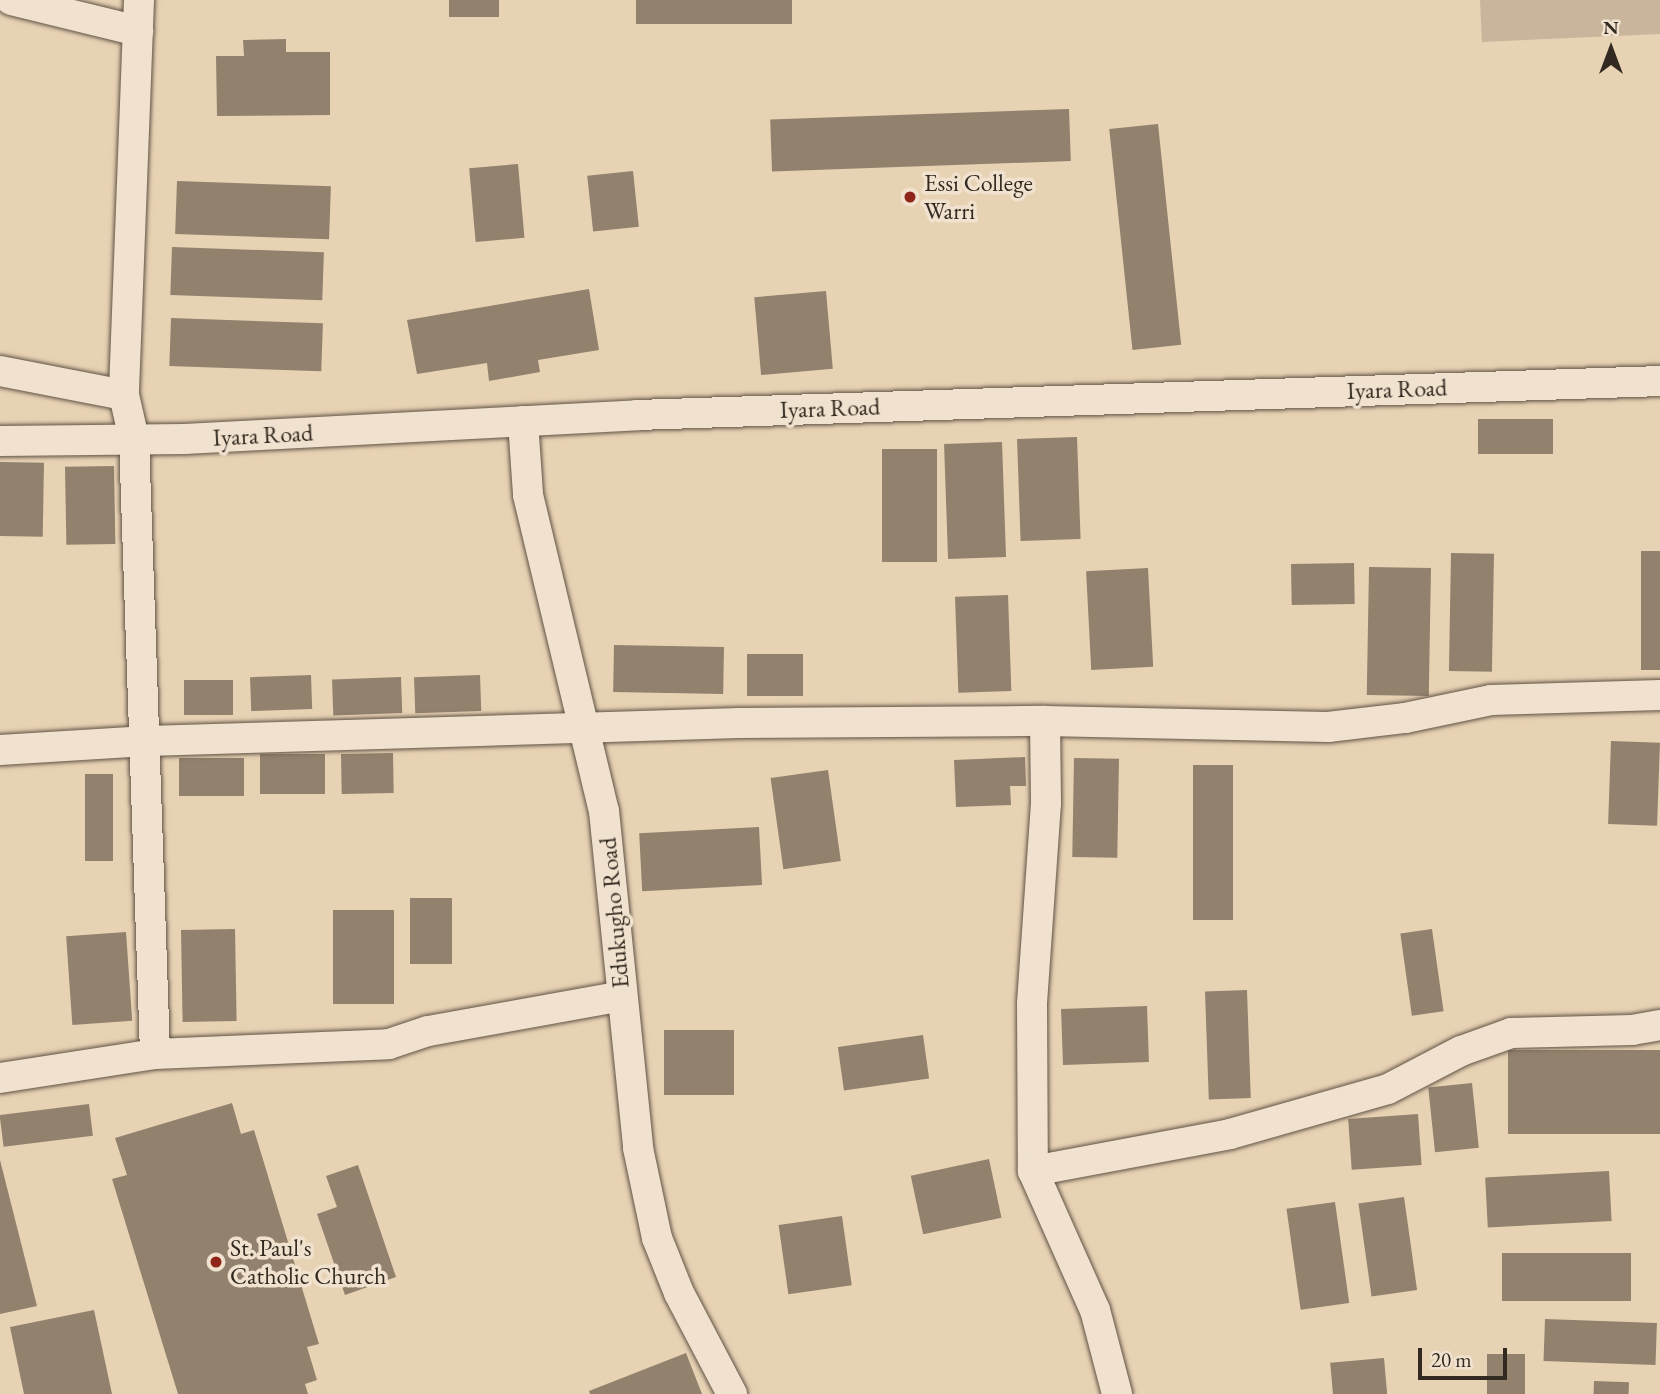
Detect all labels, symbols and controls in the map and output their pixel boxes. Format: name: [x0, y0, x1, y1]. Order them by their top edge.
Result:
north arrow: [1576, 14, 1646, 84]
text: N: [1603, 15, 1619, 40]
place label: Essi College Warri: [924, 169, 1033, 225]
marker: Essi College Warri: [902, 189, 918, 205]
street label: Iyara Road: [1346, 373, 1448, 405]
street label: Iyara Road: [779, 392, 881, 424]
street label: Iyara Road: [212, 418, 314, 452]
street label: Edukugho Road: [593, 836, 635, 990]
place label: St. Paul's Catholic Church: [230, 1234, 386, 1290]
marker: St. Paul's Catholic Church: [208, 1254, 224, 1270]
scale bar: [1422, 1334, 1511, 1378]
text: 20 m: [1431, 1346, 1472, 1373]

